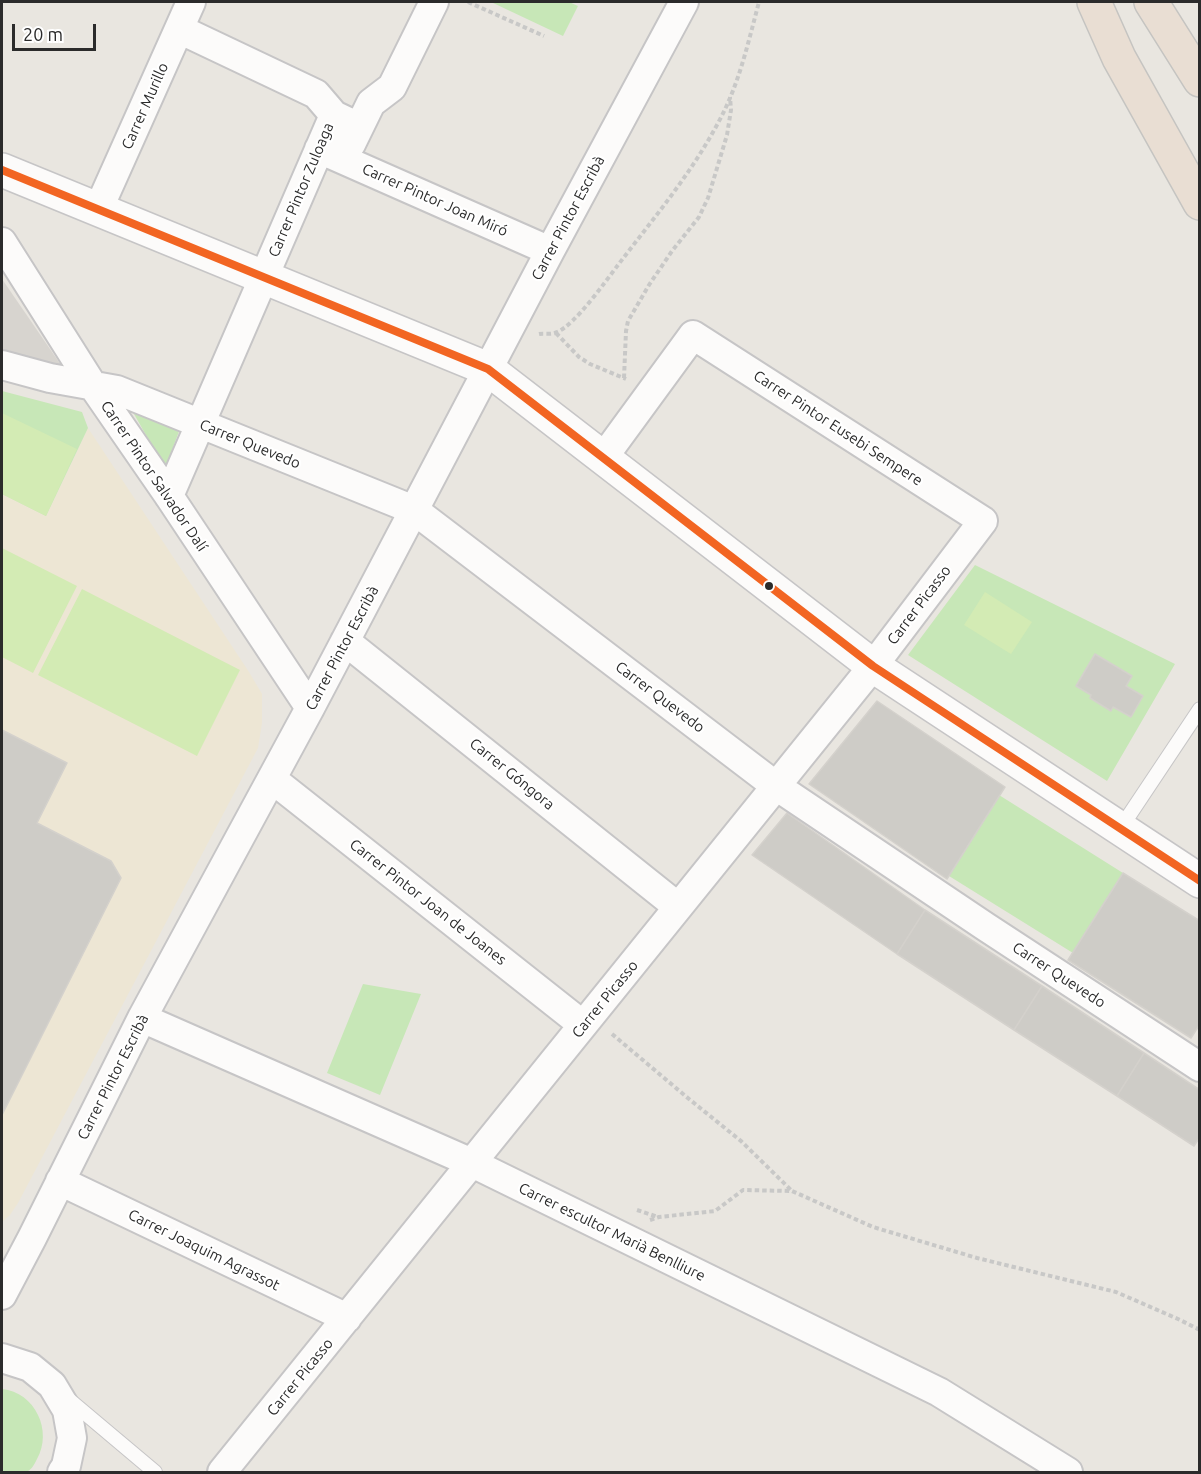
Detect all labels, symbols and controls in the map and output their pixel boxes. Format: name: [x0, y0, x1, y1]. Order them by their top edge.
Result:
scale bar: [15, 12, 99, 50]
text: 20 m: [23, 24, 63, 44]
street label: Carrer Murillo: [118, 60, 172, 152]
street label: Carrer Pintor Zuloaga: [265, 120, 337, 260]
street label: Carrer Pintor Escribà: [528, 153, 608, 283]
street label: Carrer Pintor Joan Miró: [359, 160, 511, 240]
street label: Carrer Pintor Eusebi Sempere: [750, 366, 926, 490]
street label: Carrer Pintor Salvador Dalí: [97, 397, 211, 555]
street label: Carrer Quevedo: [197, 416, 303, 472]
street label: Carrer Picasso: [883, 562, 955, 648]
unlabelled marker: [763, 580, 775, 592]
street label: Carrer Pintor Escribà: [302, 583, 382, 713]
street label: Carrer Quevedo: [612, 658, 708, 736]
street label: Carrer Góngora: [466, 734, 558, 814]
street label: Carrer Pintor Joan de Joanes: [346, 835, 510, 969]
street label: Carrer Quevedo: [1009, 938, 1109, 1012]
street label: Carrer Picasso: [568, 957, 642, 1041]
street label: Carrer Pintor Escribà: [74, 1011, 152, 1143]
street label: Carrer escultor Marià Benlliure: [516, 1179, 708, 1285]
street label: Carrer Joaquim Agrassot: [125, 1205, 283, 1295]
street label: Carrer Picasso: [263, 1335, 337, 1419]

